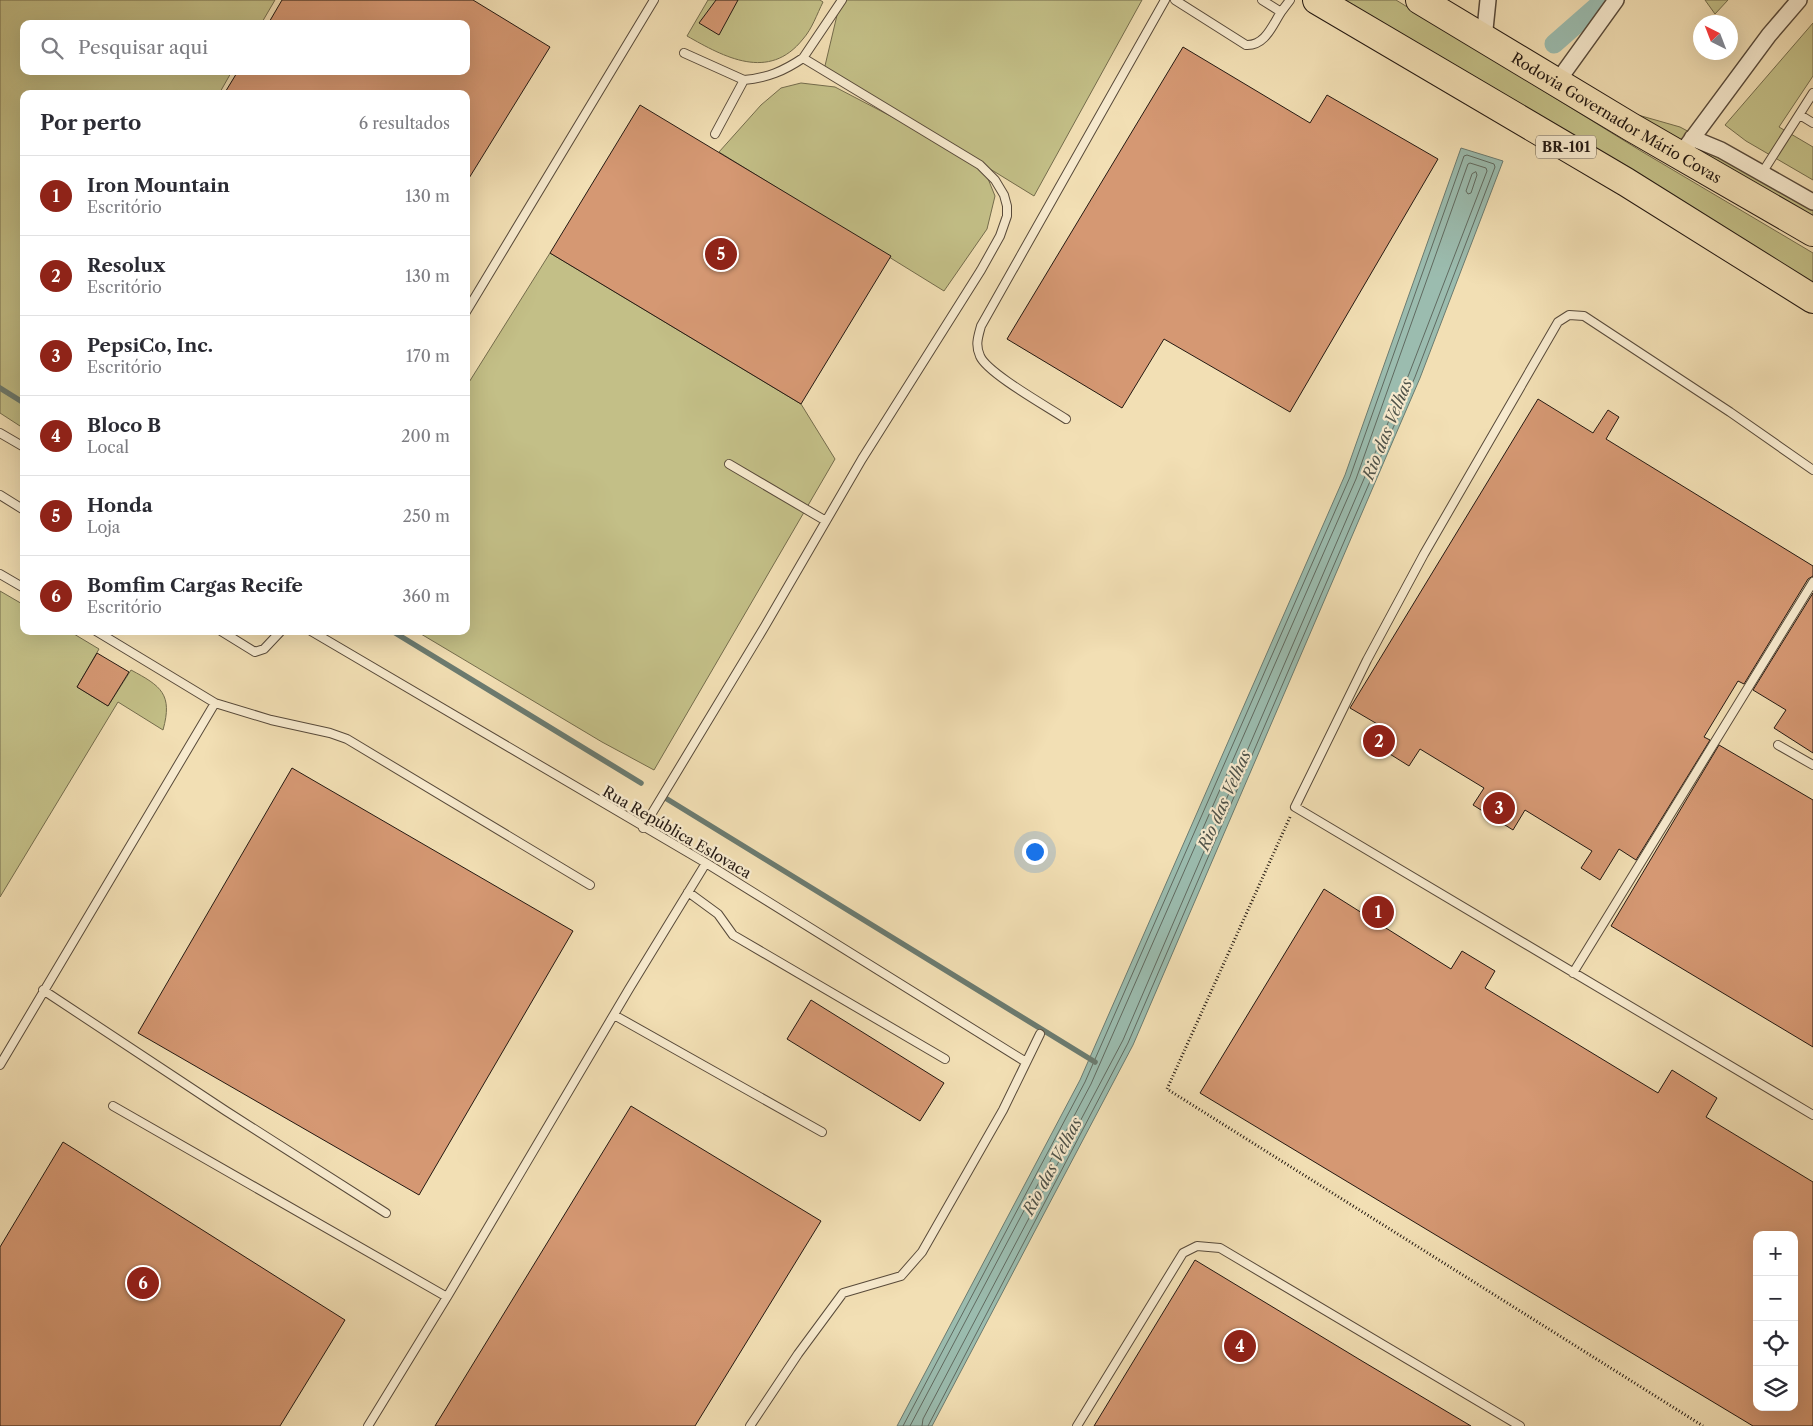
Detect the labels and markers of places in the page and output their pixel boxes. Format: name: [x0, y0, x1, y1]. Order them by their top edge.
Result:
pin: 5: [705, 235, 737, 273]
pin: 2: [1363, 722, 1395, 760]
pin: 3: [1483, 789, 1515, 827]
pin: 1: [1362, 893, 1394, 931]
pin: 6: [127, 1264, 159, 1302]
pin: 4: [1224, 1327, 1256, 1365]

